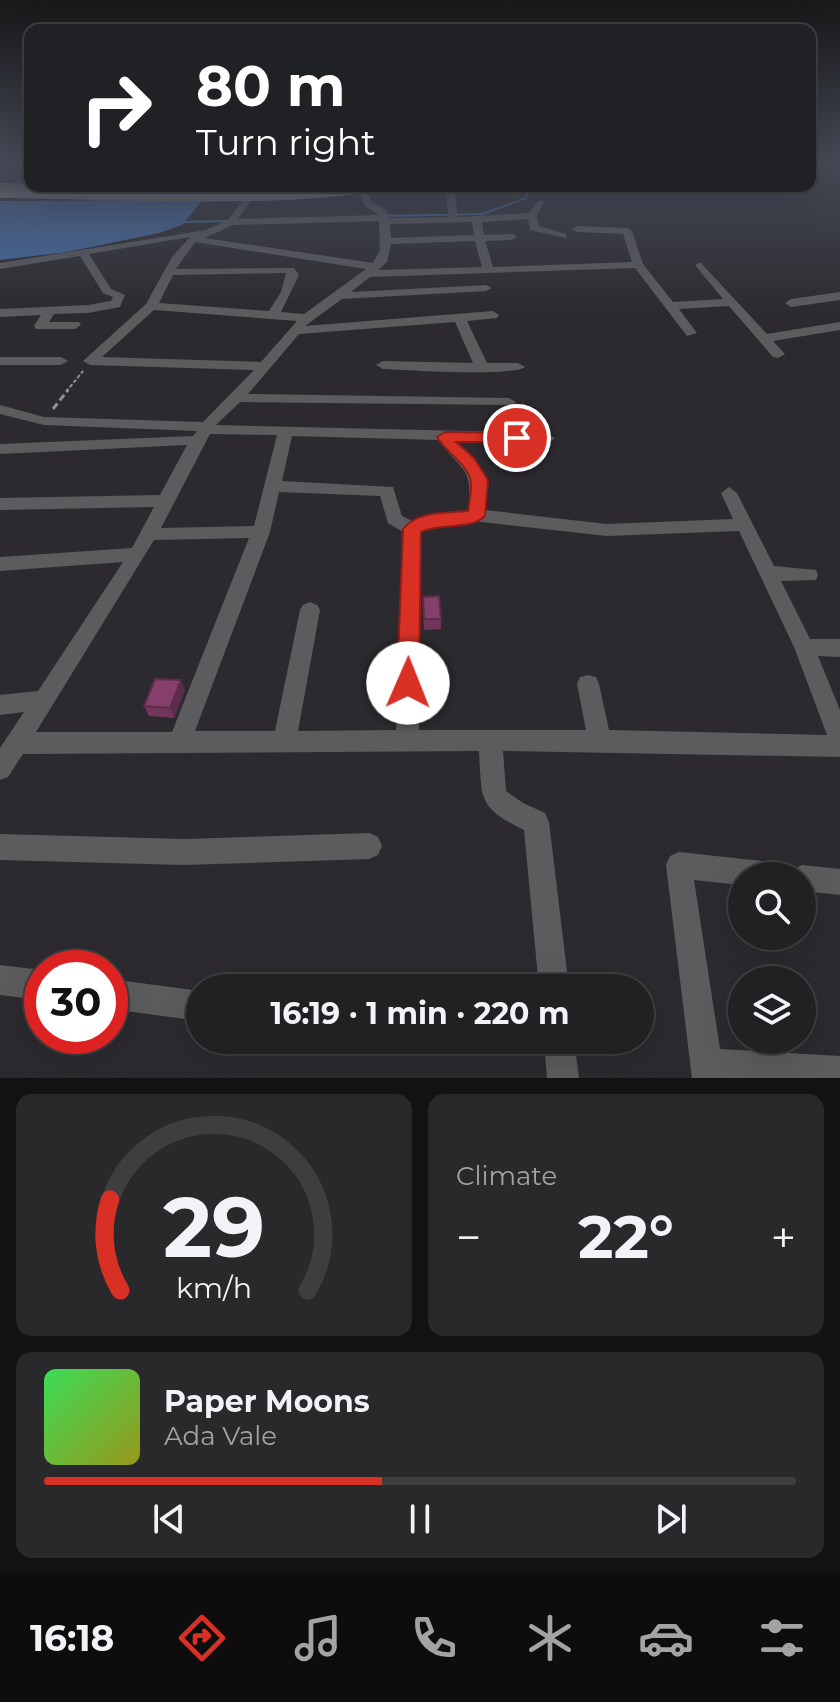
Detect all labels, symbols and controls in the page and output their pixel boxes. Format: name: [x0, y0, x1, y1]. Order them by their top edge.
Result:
text: 80 m: [196, 52, 346, 120]
icon: right: [64, 56, 168, 160]
text: Turn right: [196, 120, 376, 164]
pin: [483, 404, 551, 472]
icon: arrive: [495, 416, 539, 460]
position arrow: [366, 641, 450, 725]
map controls: [728, 862, 816, 1054]
button: search: [728, 862, 816, 950]
speed limit sign: 30: [24, 950, 128, 1054]
button: layers: [728, 966, 816, 1054]
text: 16:19 · 1 min · 220 m: [271, 995, 569, 1032]
text: Climate: [456, 1160, 557, 1192]
text: 29: [163, 1176, 265, 1278]
text: 22°: [578, 1200, 674, 1273]
text: −: [456, 1210, 481, 1264]
text: +: [771, 1210, 796, 1264]
text: km/h: [176, 1270, 252, 1305]
text: Paper Moons: [164, 1383, 370, 1420]
text: Ada Vale: [164, 1420, 277, 1452]
icon: previous: [147, 1497, 191, 1541]
icon: pause: [398, 1497, 442, 1541]
icon: next: [649, 1497, 693, 1541]
icon: directions: [174, 1610, 230, 1666]
icon: music: [290, 1610, 346, 1666]
icon: phone: [406, 1610, 462, 1666]
icon: climate: [522, 1610, 578, 1666]
icon: car: [638, 1610, 694, 1666]
icon: filters: [754, 1610, 810, 1666]
text: 16:18: [30, 1616, 114, 1660]

